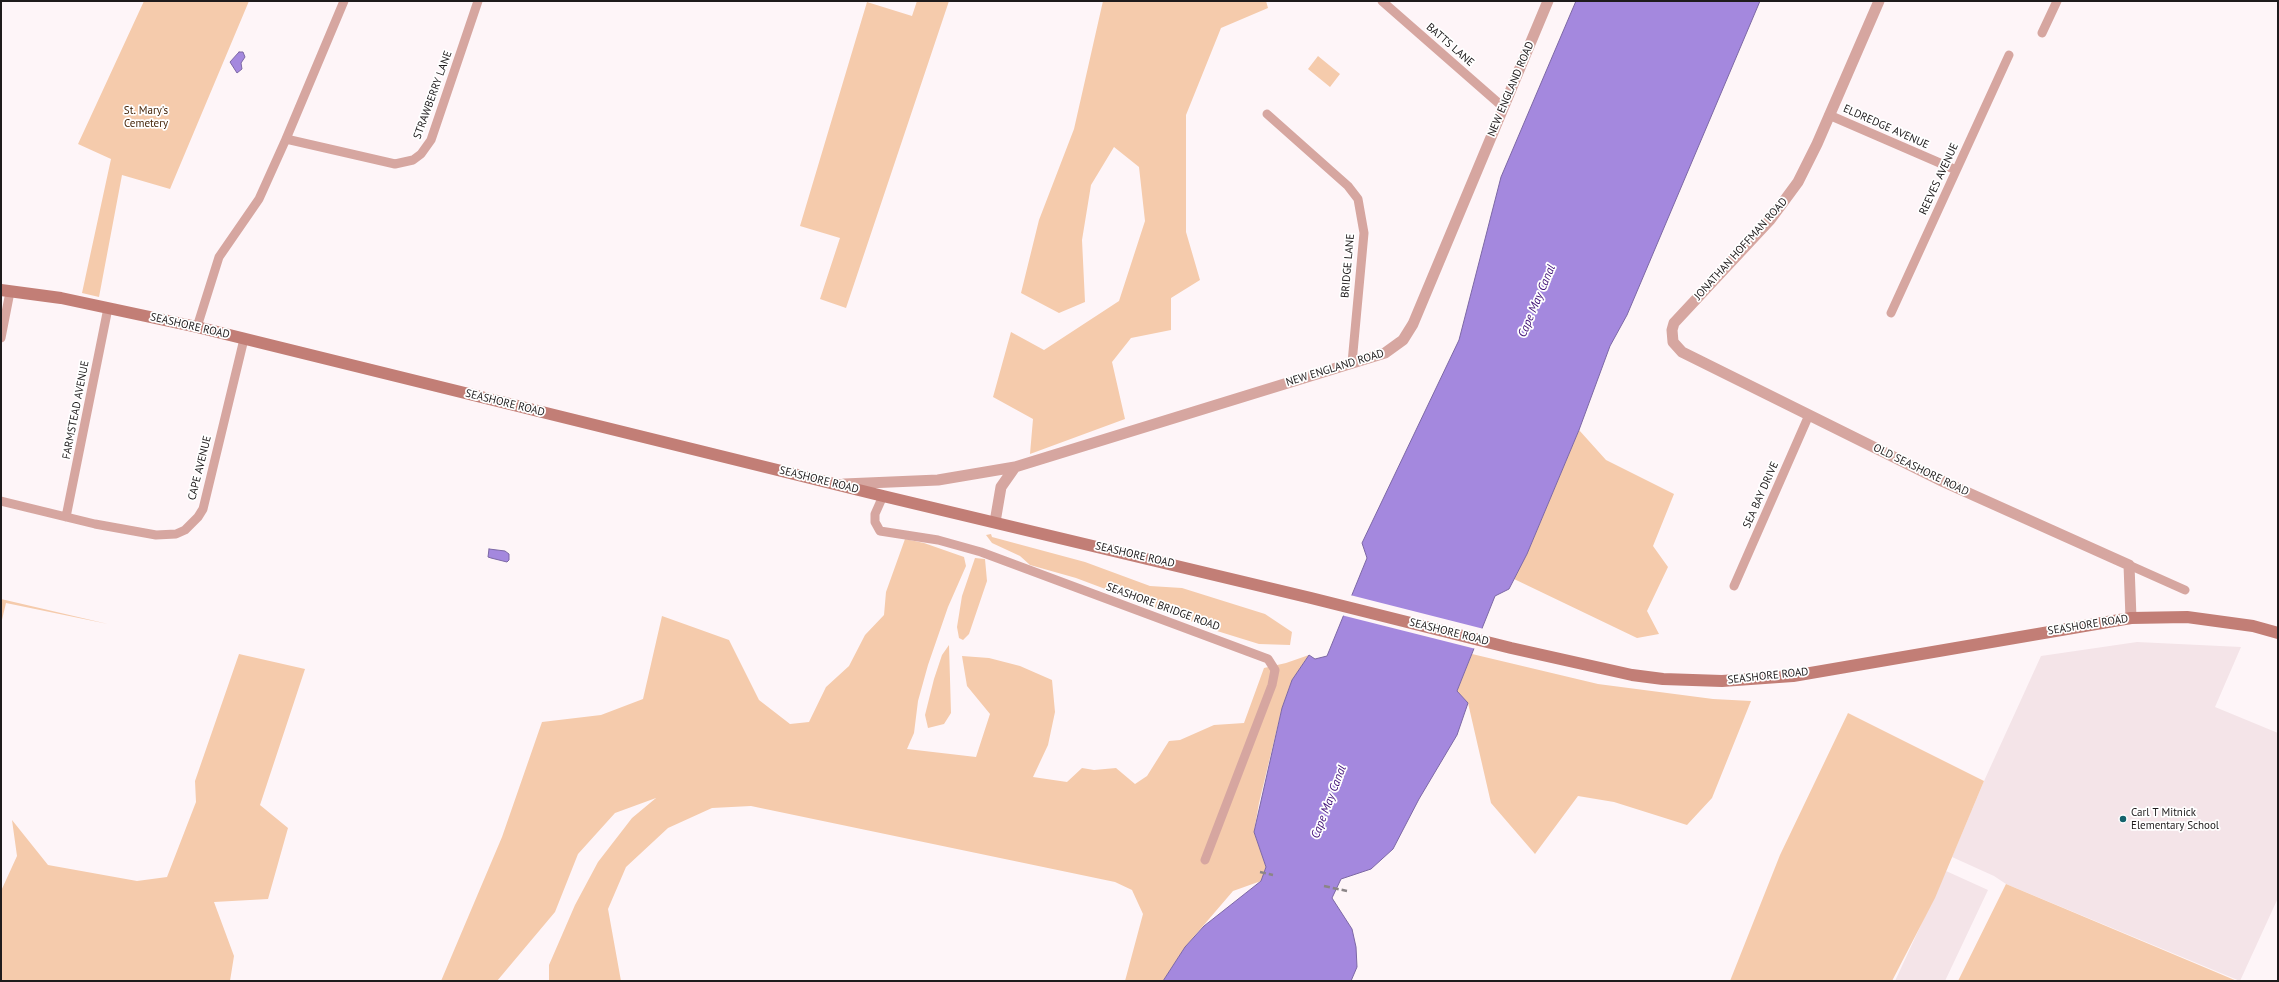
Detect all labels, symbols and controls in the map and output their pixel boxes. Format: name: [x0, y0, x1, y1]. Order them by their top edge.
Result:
street label: BATTS LANE: [1423, 21, 1477, 69]
street label: NEW ENGLAND ROAD: [1485, 39, 1537, 139]
street label: STRAWBERRY LANE: [411, 49, 455, 141]
street label: ELDREDGE AVENUE: [1841, 102, 1931, 152]
park label: St. Mary's Cemetery: [124, 104, 168, 130]
street label: REEVES AVENUE: [1917, 141, 1961, 217]
street label: JONATHAN HOFFMAN ROAD: [1692, 195, 1790, 303]
street label: BRIDGE LANE: [1339, 233, 1357, 299]
water label: Cape May Canal: [1515, 263, 1559, 339]
street label: SEASHORE ROAD: [149, 310, 231, 342]
street label: NEW ENGLAND ROAD: [1284, 347, 1386, 389]
street label: FARMSTEAD AVENUE: [60, 359, 92, 461]
street label: SEASHORE ROAD: [464, 387, 546, 419]
street label: CAPE AVENUE: [186, 434, 214, 502]
street label: OLD SEASHORE ROAD: [1871, 441, 1971, 499]
street label: SEA BAY DRIVE: [1740, 460, 1782, 530]
street label: SEASHORE ROAD: [778, 464, 860, 496]
street label: SEASHORE ROAD: [1094, 539, 1176, 571]
street label: SEASHORE BRIDGE ROAD: [1104, 580, 1222, 634]
street label: SEASHORE ROAD: [2047, 612, 2129, 638]
street label: SEASHORE ROAD: [1408, 616, 1490, 648]
street label: SEASHORE ROAD: [1727, 665, 1809, 687]
water label: Cape May Canal: [1308, 763, 1350, 841]
place label: Carl T Mitnick Elementary School: [2131, 806, 2219, 832]
marker: Carl T Mitnick Elementary School: [2118, 814, 2128, 824]

